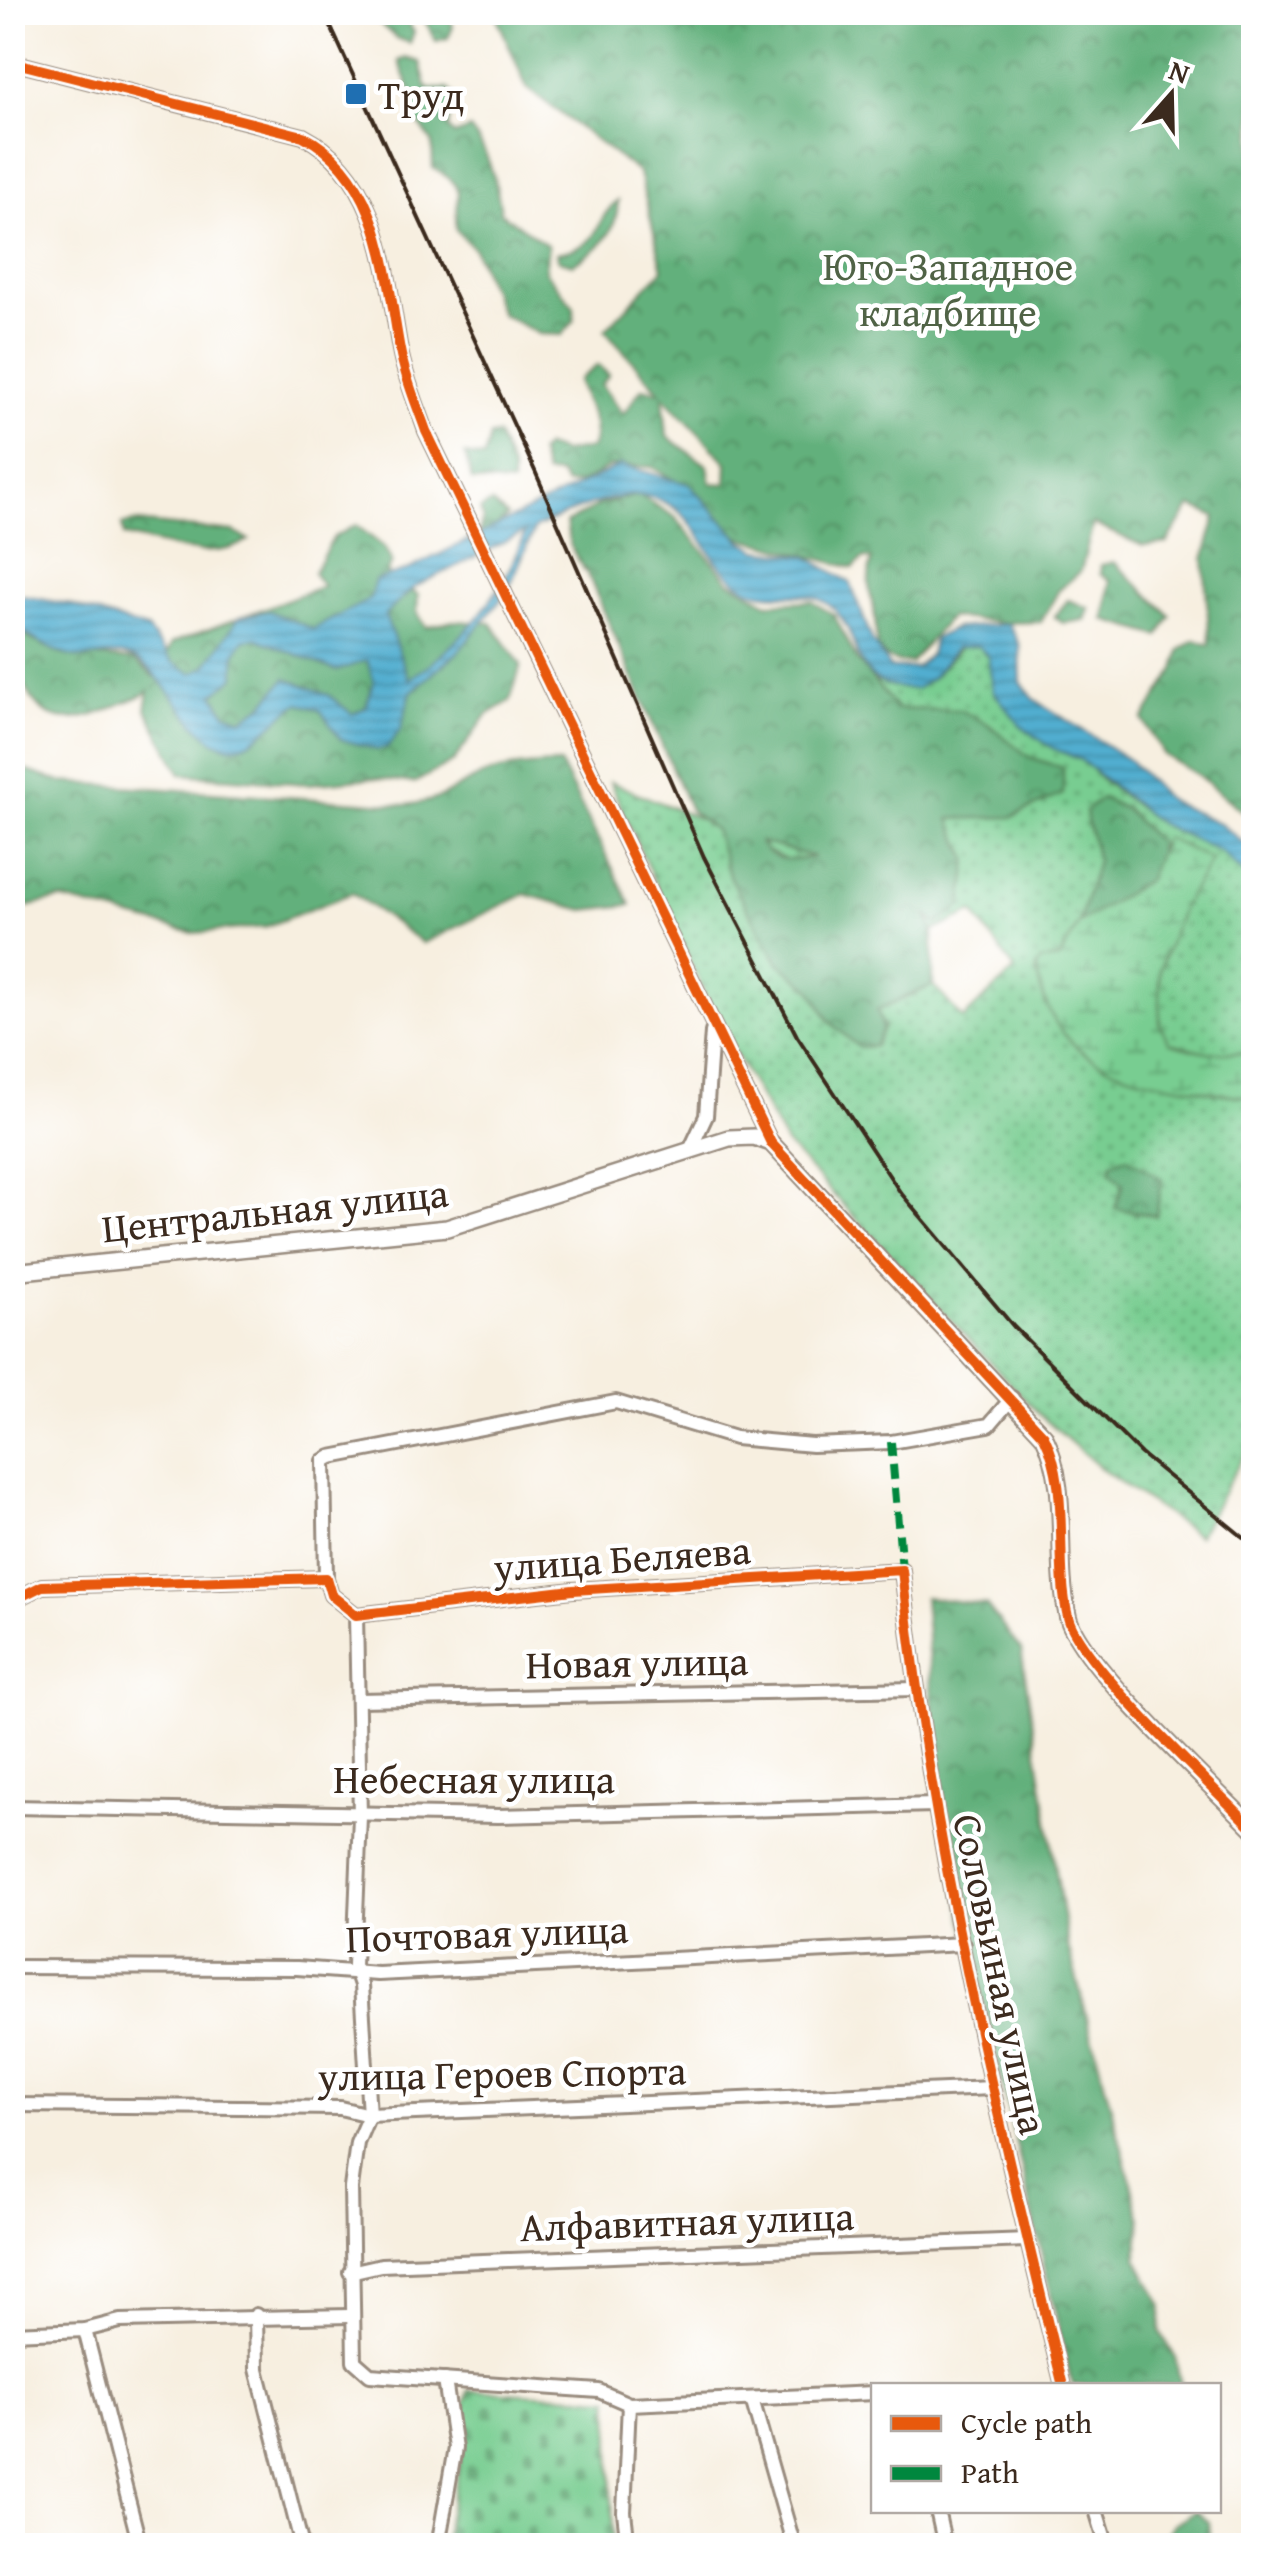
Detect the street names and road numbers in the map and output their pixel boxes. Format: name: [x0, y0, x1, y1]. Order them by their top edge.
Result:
street label: Центральная улица: [99, 1162, 451, 1258]
street label: улица Беляева: [490, 1520, 753, 1596]
street label: Новая улица: [525, 1631, 749, 1693]
street label: Небесная улица: [333, 1749, 615, 1808]
street label: Соловьиная улица: [938, 1808, 1064, 2140]
street label: Почтовая улица: [345, 1899, 629, 1967]
street label: улица Героев Спорта: [316, 2040, 687, 2106]
street label: Алфавитная улица: [519, 2186, 855, 2256]

